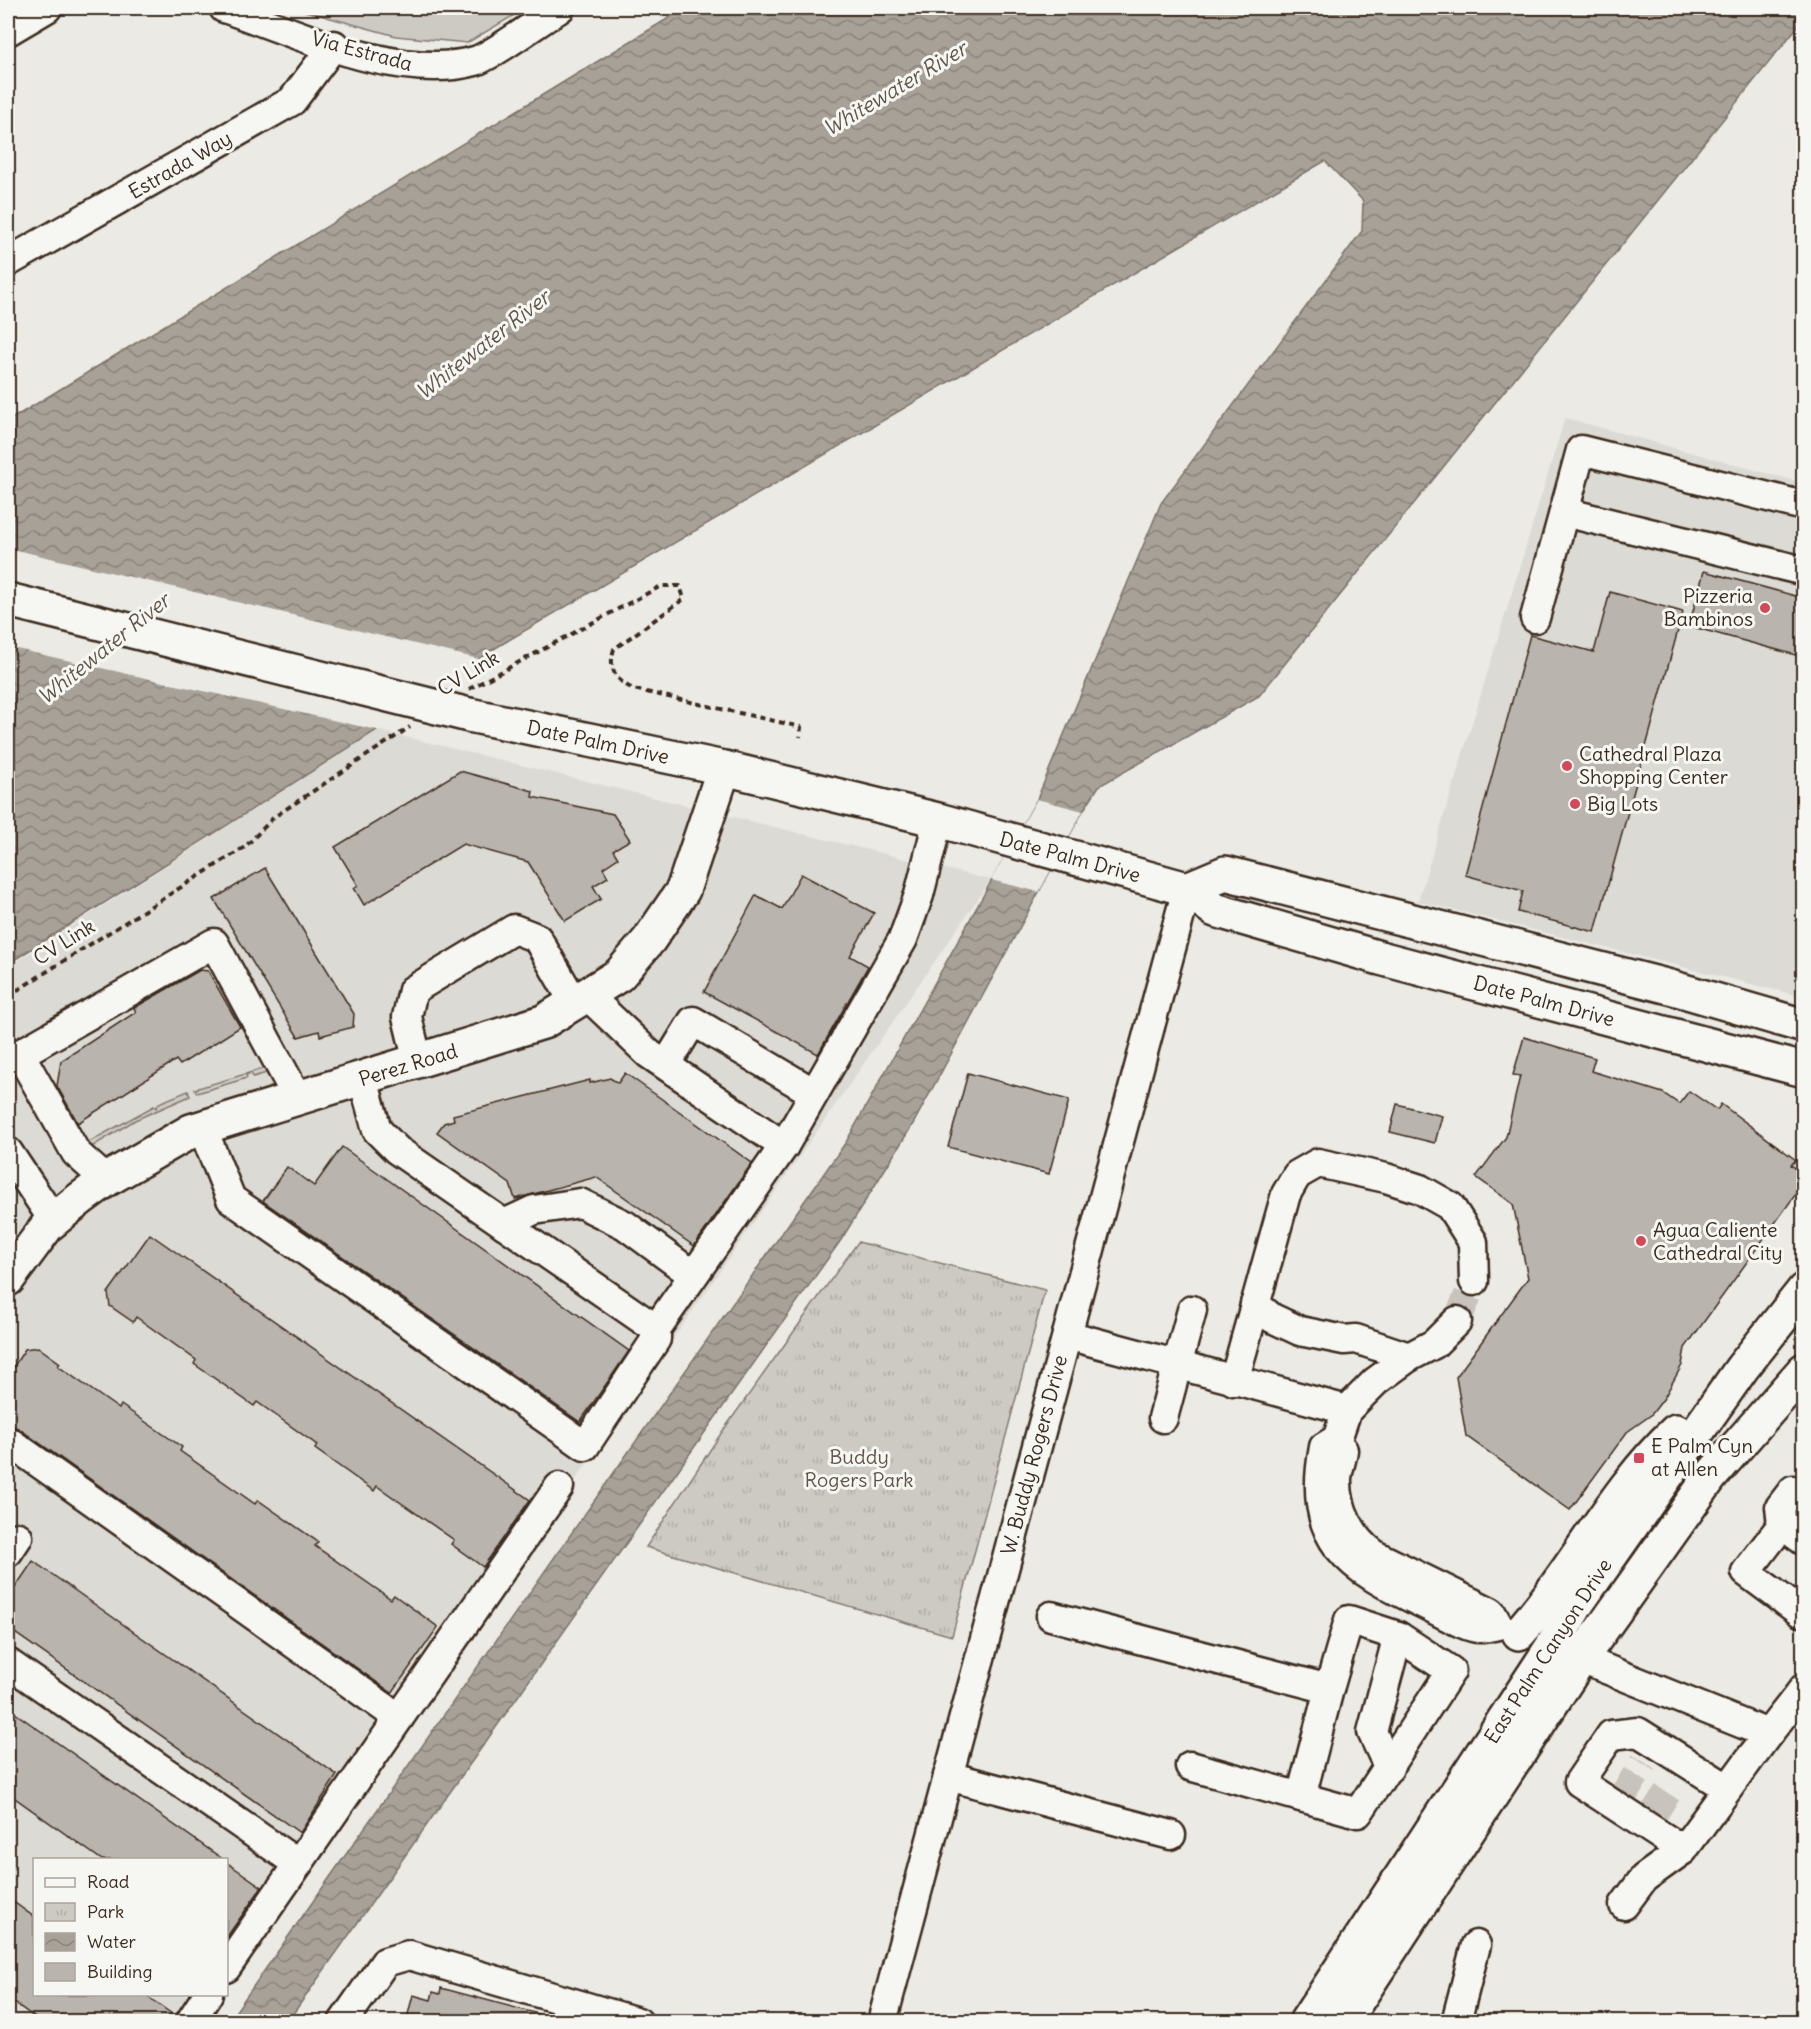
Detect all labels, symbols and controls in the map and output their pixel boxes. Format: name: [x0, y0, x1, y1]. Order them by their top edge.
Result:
street label: Via Estrada: [309, 25, 415, 76]
water label: Whitewater River: [818, 34, 973, 142]
street label: Estrada Way: [124, 125, 236, 204]
water label: Whitewater River: [410, 282, 557, 405]
place label: Pizzeria Bambinos: [1664, 583, 1753, 631]
water label: Whitewater River: [32, 585, 177, 710]
marker: Pizzeria Bambinos: [1758, 601, 1772, 615]
street label: CV Link: [432, 644, 503, 701]
street label: Date Palm Drive: [525, 714, 671, 769]
place label: Cathedral Plaza Shopping Center: [1579, 741, 1728, 789]
marker: Cathedral Plaza Shopping Center: [1560, 759, 1574, 773]
place label: Big Lots: [1587, 791, 1658, 816]
marker: Big Lots: [1568, 797, 1582, 811]
street label: Date Palm Drive: [997, 826, 1143, 887]
street label: CV Link: [28, 913, 99, 970]
street label: Date Palm Drive: [1471, 970, 1617, 1031]
street label: Perez Road: [356, 1038, 460, 1091]
place label: Agua Caliente Cathedral City: [1653, 1217, 1783, 1265]
marker: Agua Caliente Cathedral City: [1634, 1234, 1648, 1248]
street label: W. Buddy Rogers Drive: [995, 1352, 1072, 1557]
place label: E Palm Cyn at Allen: [1651, 1433, 1753, 1481]
park label: Buddy Rogers Park: [804, 1444, 914, 1492]
marker: E Palm Cyn at Allen: [1632, 1451, 1646, 1465]
street label: East Palm Canyon Drive: [1478, 1554, 1617, 1748]
legend: [33, 1858, 228, 1996]
text: Road: [87, 1870, 130, 1893]
text: Park: [87, 1900, 124, 1923]
text: Water: [87, 1930, 137, 1953]
text: Building: [87, 1960, 152, 1983]

